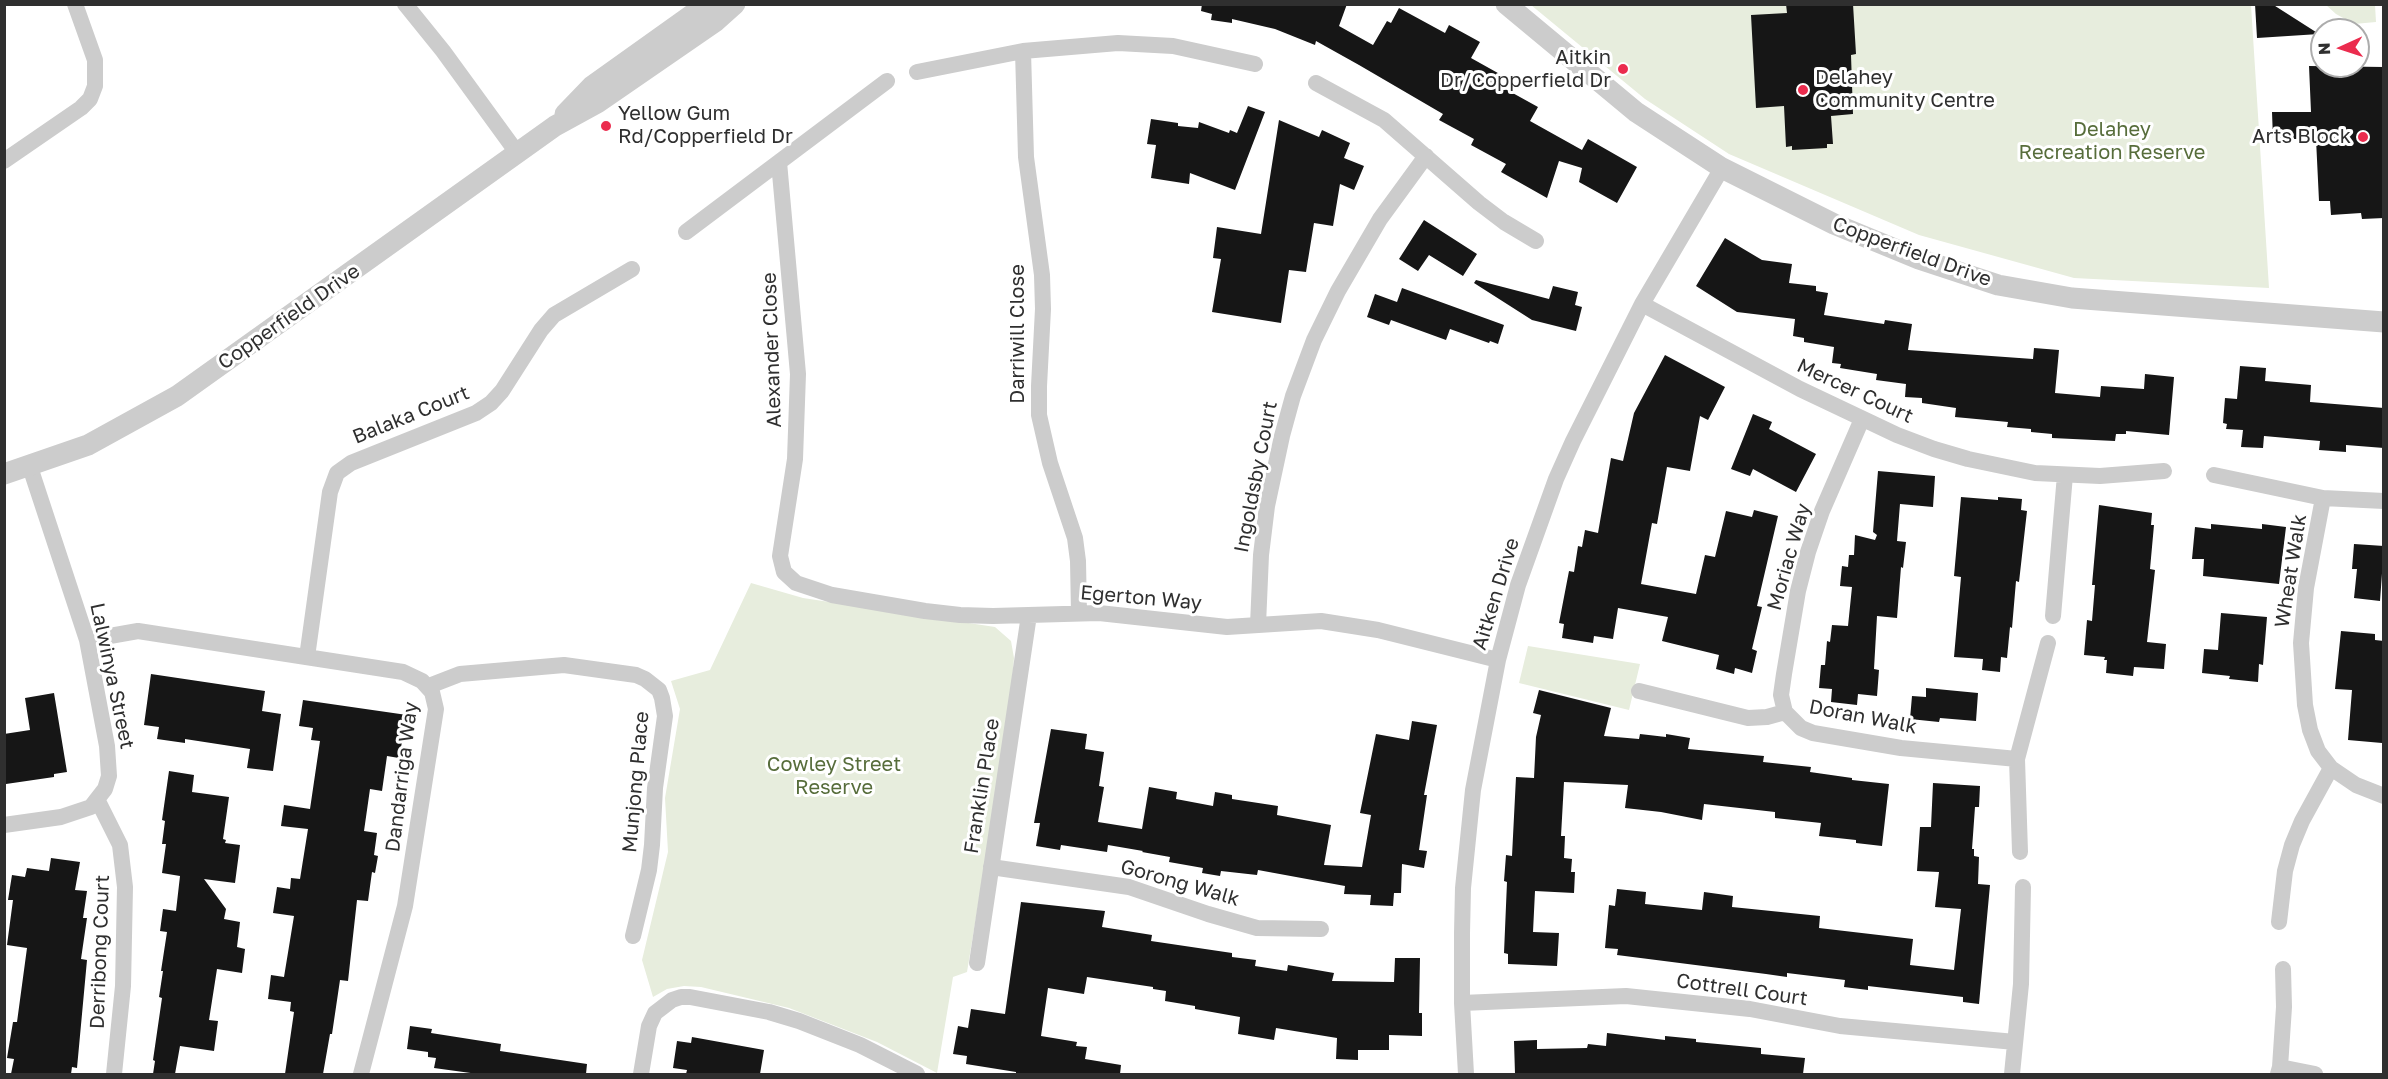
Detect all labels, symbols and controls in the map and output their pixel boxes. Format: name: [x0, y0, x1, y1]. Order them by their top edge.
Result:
north arrow: [2310, 18, 2370, 78]
text: N: [2314, 42, 2334, 55]
place label: Aitkin Dr/Copperfield Dr: [1440, 46, 1611, 93]
marker: Aitkin Dr/Copperfield Dr: [1616, 62, 1630, 76]
place label: Delahey Community Centre: [1815, 66, 1995, 113]
marker: Delahey Community Centre: [1796, 83, 1810, 97]
place label: Yellow Gum Rd/Copperfield Dr: [618, 102, 793, 149]
park label: Delahey Recreation Reserve: [2019, 118, 2205, 165]
marker: Yellow Gum Rd/Copperfield Dr: [599, 119, 613, 133]
place label: Arts Block: [2252, 125, 2351, 149]
marker: Arts Block: [2356, 130, 2370, 144]
street label: Copperfield Drive: [1829, 212, 1995, 292]
street label: Copperfield Drive: [214, 259, 364, 375]
street label: Darriwill Close: [1006, 264, 1030, 404]
street label: Alexander Close: [757, 272, 787, 428]
street label: Mercer Court: [1793, 354, 1917, 428]
street label: Balaka Court: [349, 381, 473, 449]
street label: Ingoldsby Court: [1230, 399, 1282, 555]
street label: Moriac Way: [1762, 501, 1816, 613]
street label: Wheat Walk: [2270, 513, 2312, 629]
street label: Aitken Drive: [1468, 535, 1524, 653]
street label: Egerton Way: [1079, 581, 1203, 615]
street label: Lalwinya Street: [85, 601, 139, 751]
street label: Doran Walk: [1807, 695, 1919, 739]
street label: Dandarriga Way: [381, 700, 423, 854]
street label: Munjong Place: [618, 710, 654, 854]
street label: Franklin Place: [959, 717, 1005, 855]
park label: Cowley Street Reserve: [767, 753, 901, 800]
street label: Gorong Walk: [1118, 855, 1242, 911]
street label: Derribong Court: [85, 874, 115, 1030]
street label: Cottrell Court: [1675, 969, 1809, 1011]

